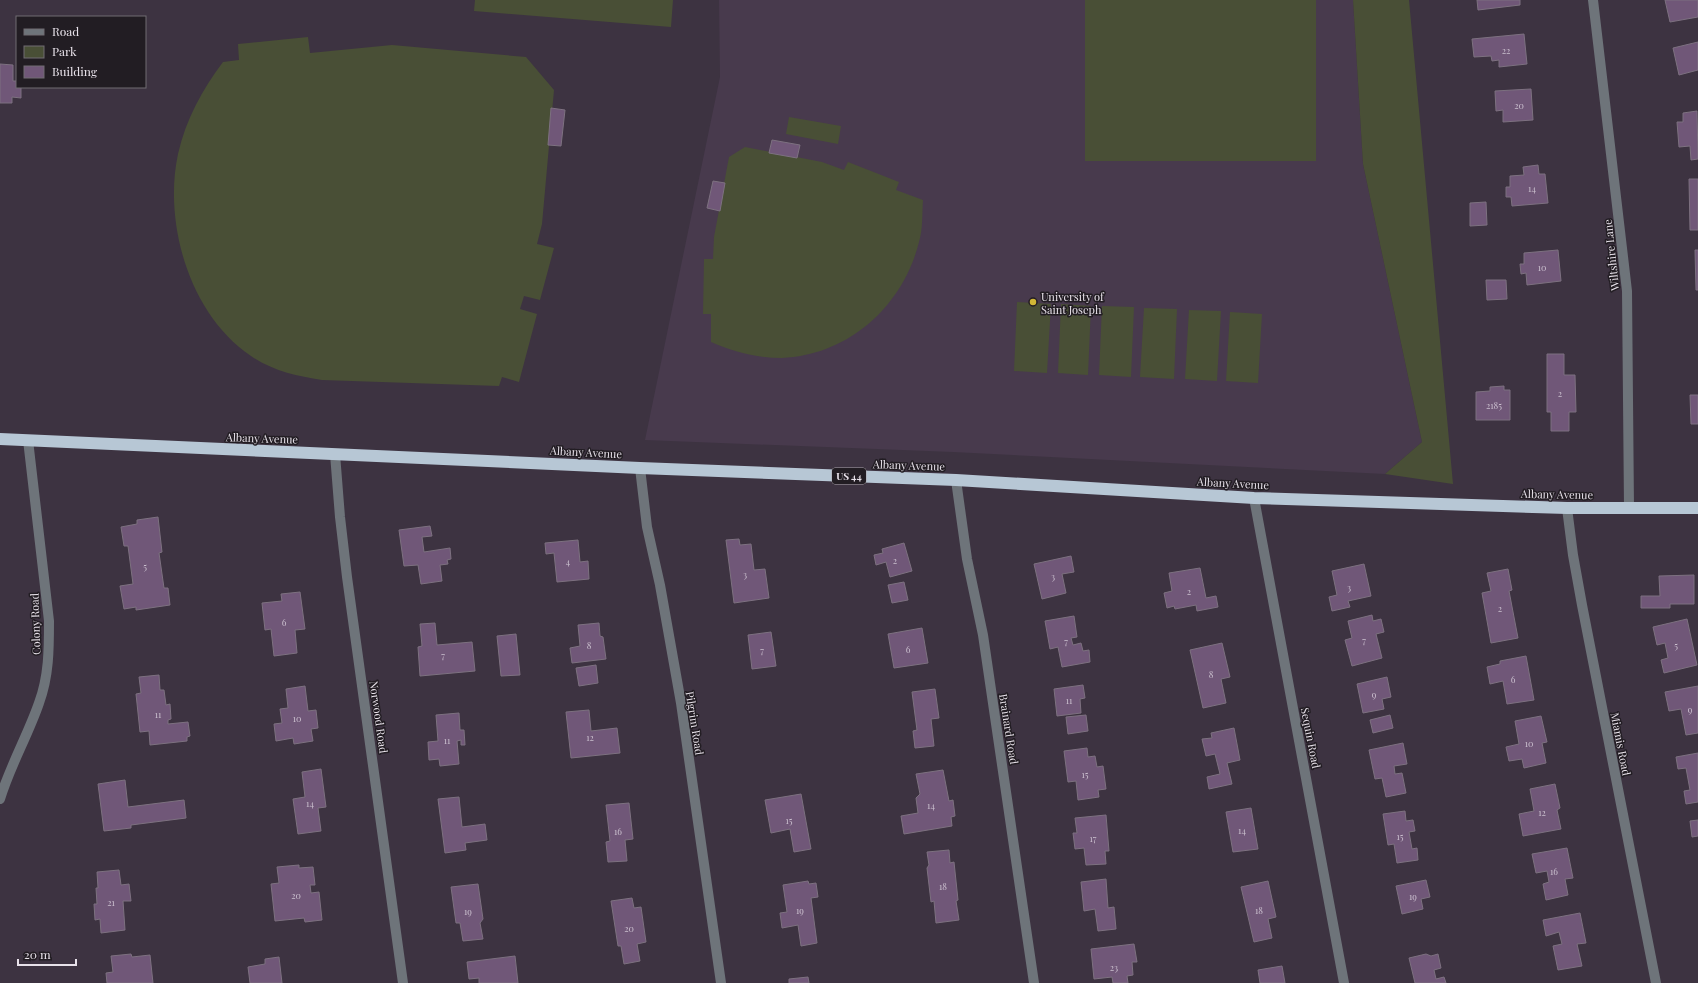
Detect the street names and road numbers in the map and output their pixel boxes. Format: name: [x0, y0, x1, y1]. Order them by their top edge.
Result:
street label: Wiltshire Lane: [1600, 218, 1622, 292]
street label: Albany Avenue: [225, 429, 299, 447]
street label: Albany Avenue: [549, 443, 623, 461]
street label: Albany Avenue: [872, 456, 946, 474]
road number: US 44: [832, 468, 866, 484]
street label: Albany Avenue: [1196, 474, 1270, 492]
street label: Albany Avenue: [1520, 486, 1594, 502]
street label: Colony Road: [26, 592, 44, 655]
street label: Norwood Road: [366, 680, 392, 755]
street label: Pilgrim Road: [683, 690, 708, 757]
street label: Brainard Road: [996, 693, 1022, 766]
street label: Sequin Road: [1298, 706, 1324, 770]
street label: Miamis Road: [1608, 711, 1635, 777]

